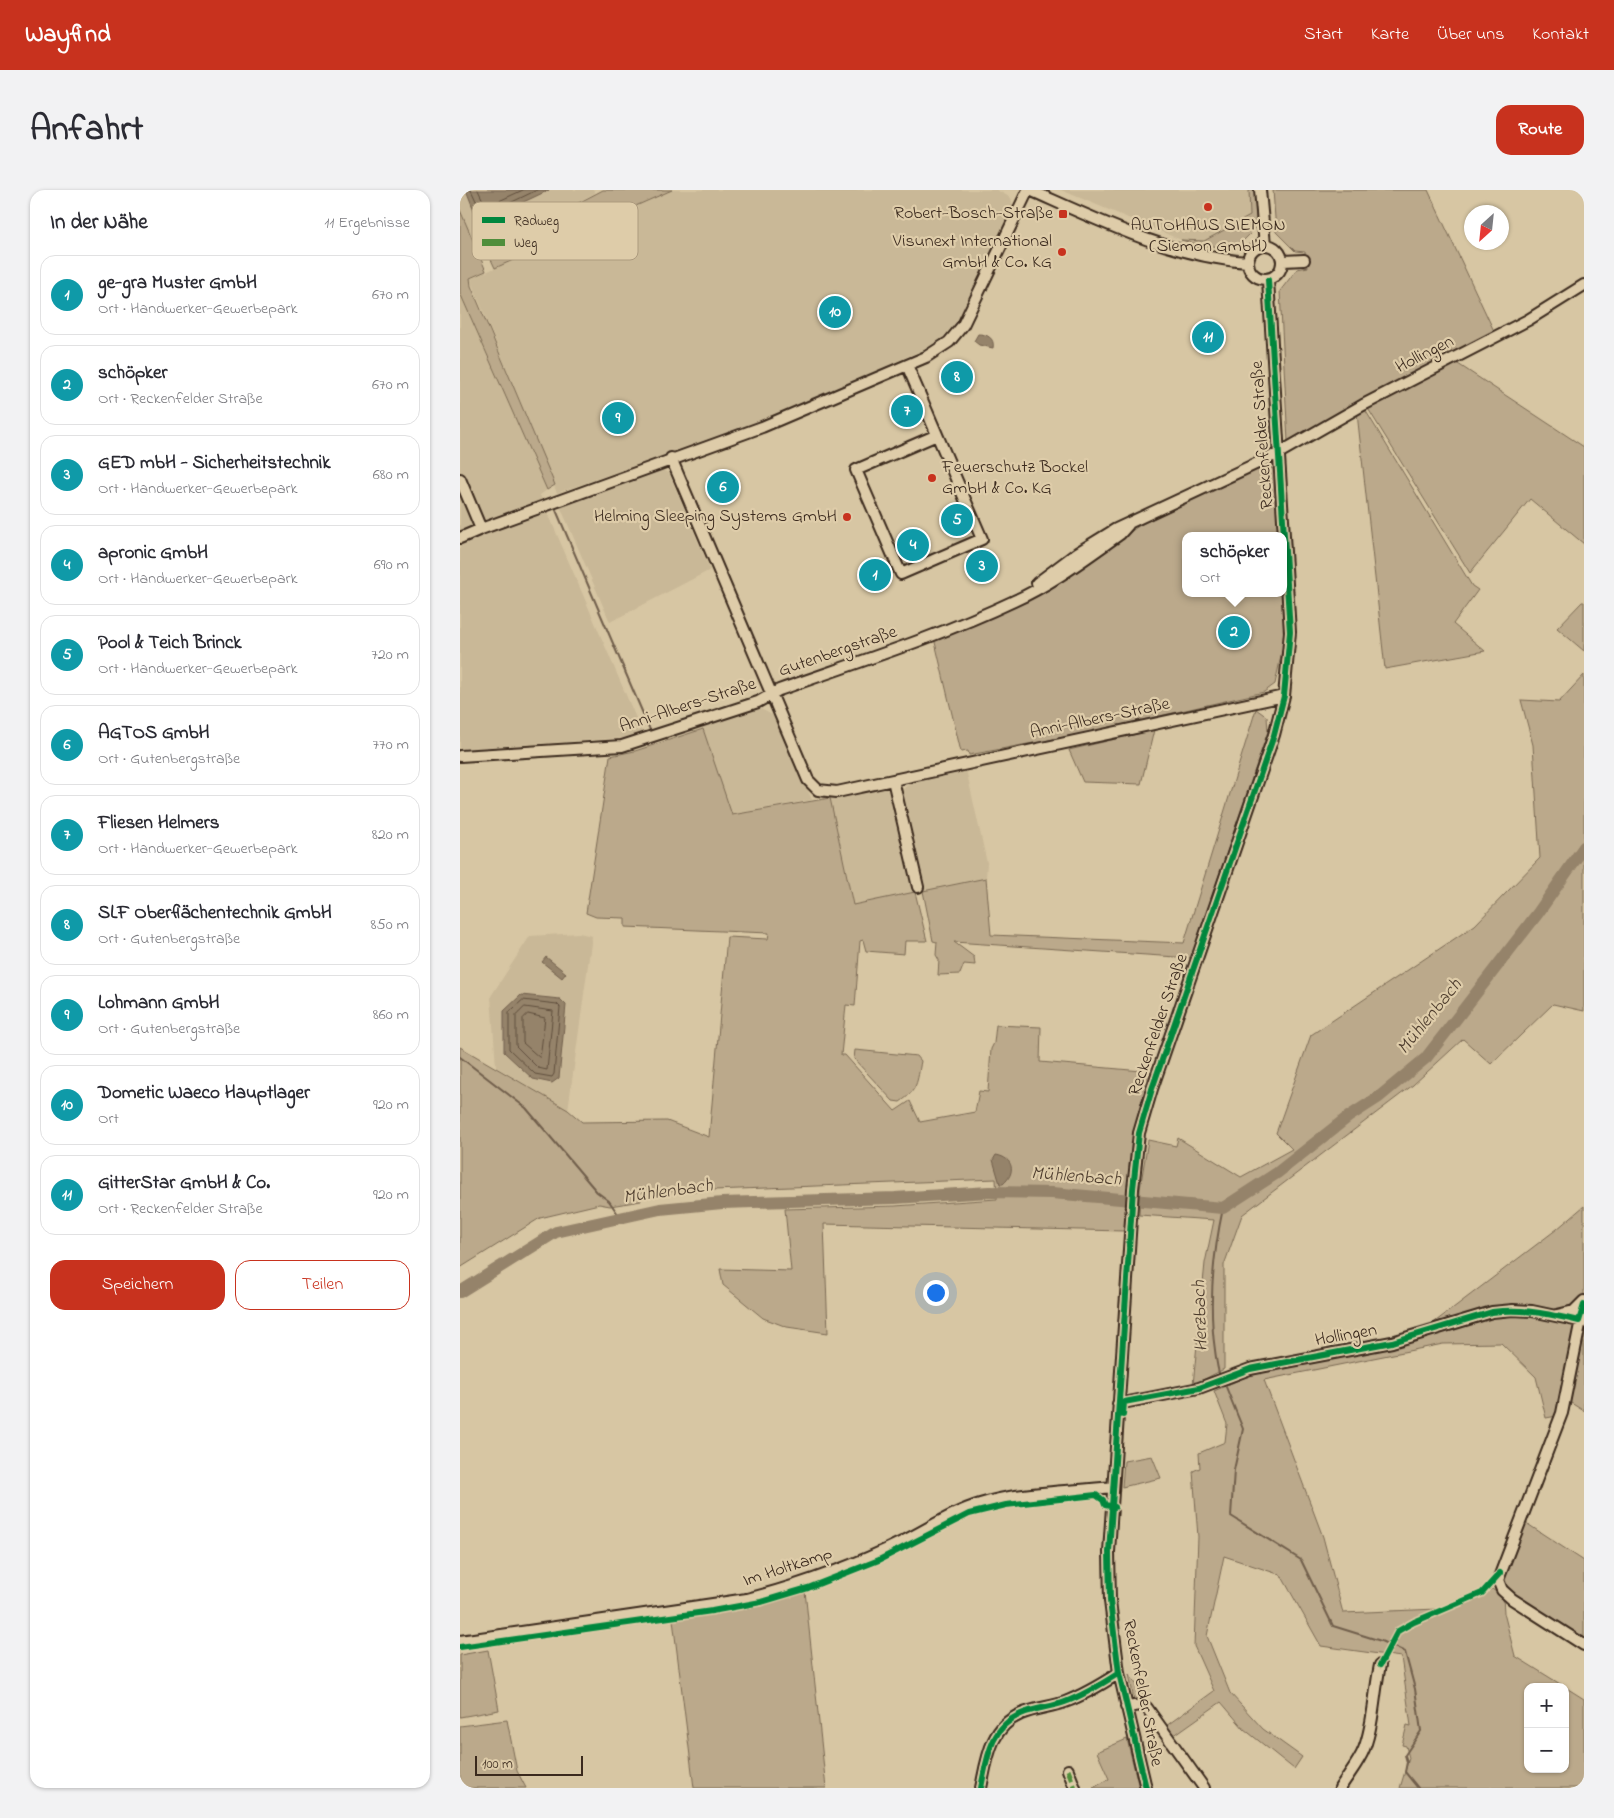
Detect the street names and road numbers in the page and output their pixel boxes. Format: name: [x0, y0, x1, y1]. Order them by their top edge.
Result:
street label: Hollingen: [1391, 329, 1459, 382]
street label: Reckenfelder Straße: [1245, 359, 1281, 510]
street label: Gutenbergstraße: [775, 619, 902, 685]
street label: Anni-Albers-Straße: [616, 671, 761, 740]
street label: Anni-Albers-Straße: [1028, 691, 1173, 747]
street label: Reckenfelder Straße: [1122, 949, 1196, 1100]
street label: Hollingen: [1313, 1318, 1379, 1355]
street label: Im Holtkamp: [740, 1541, 836, 1595]
street label: Reckenfelder Straße: [1115, 1617, 1169, 1769]

